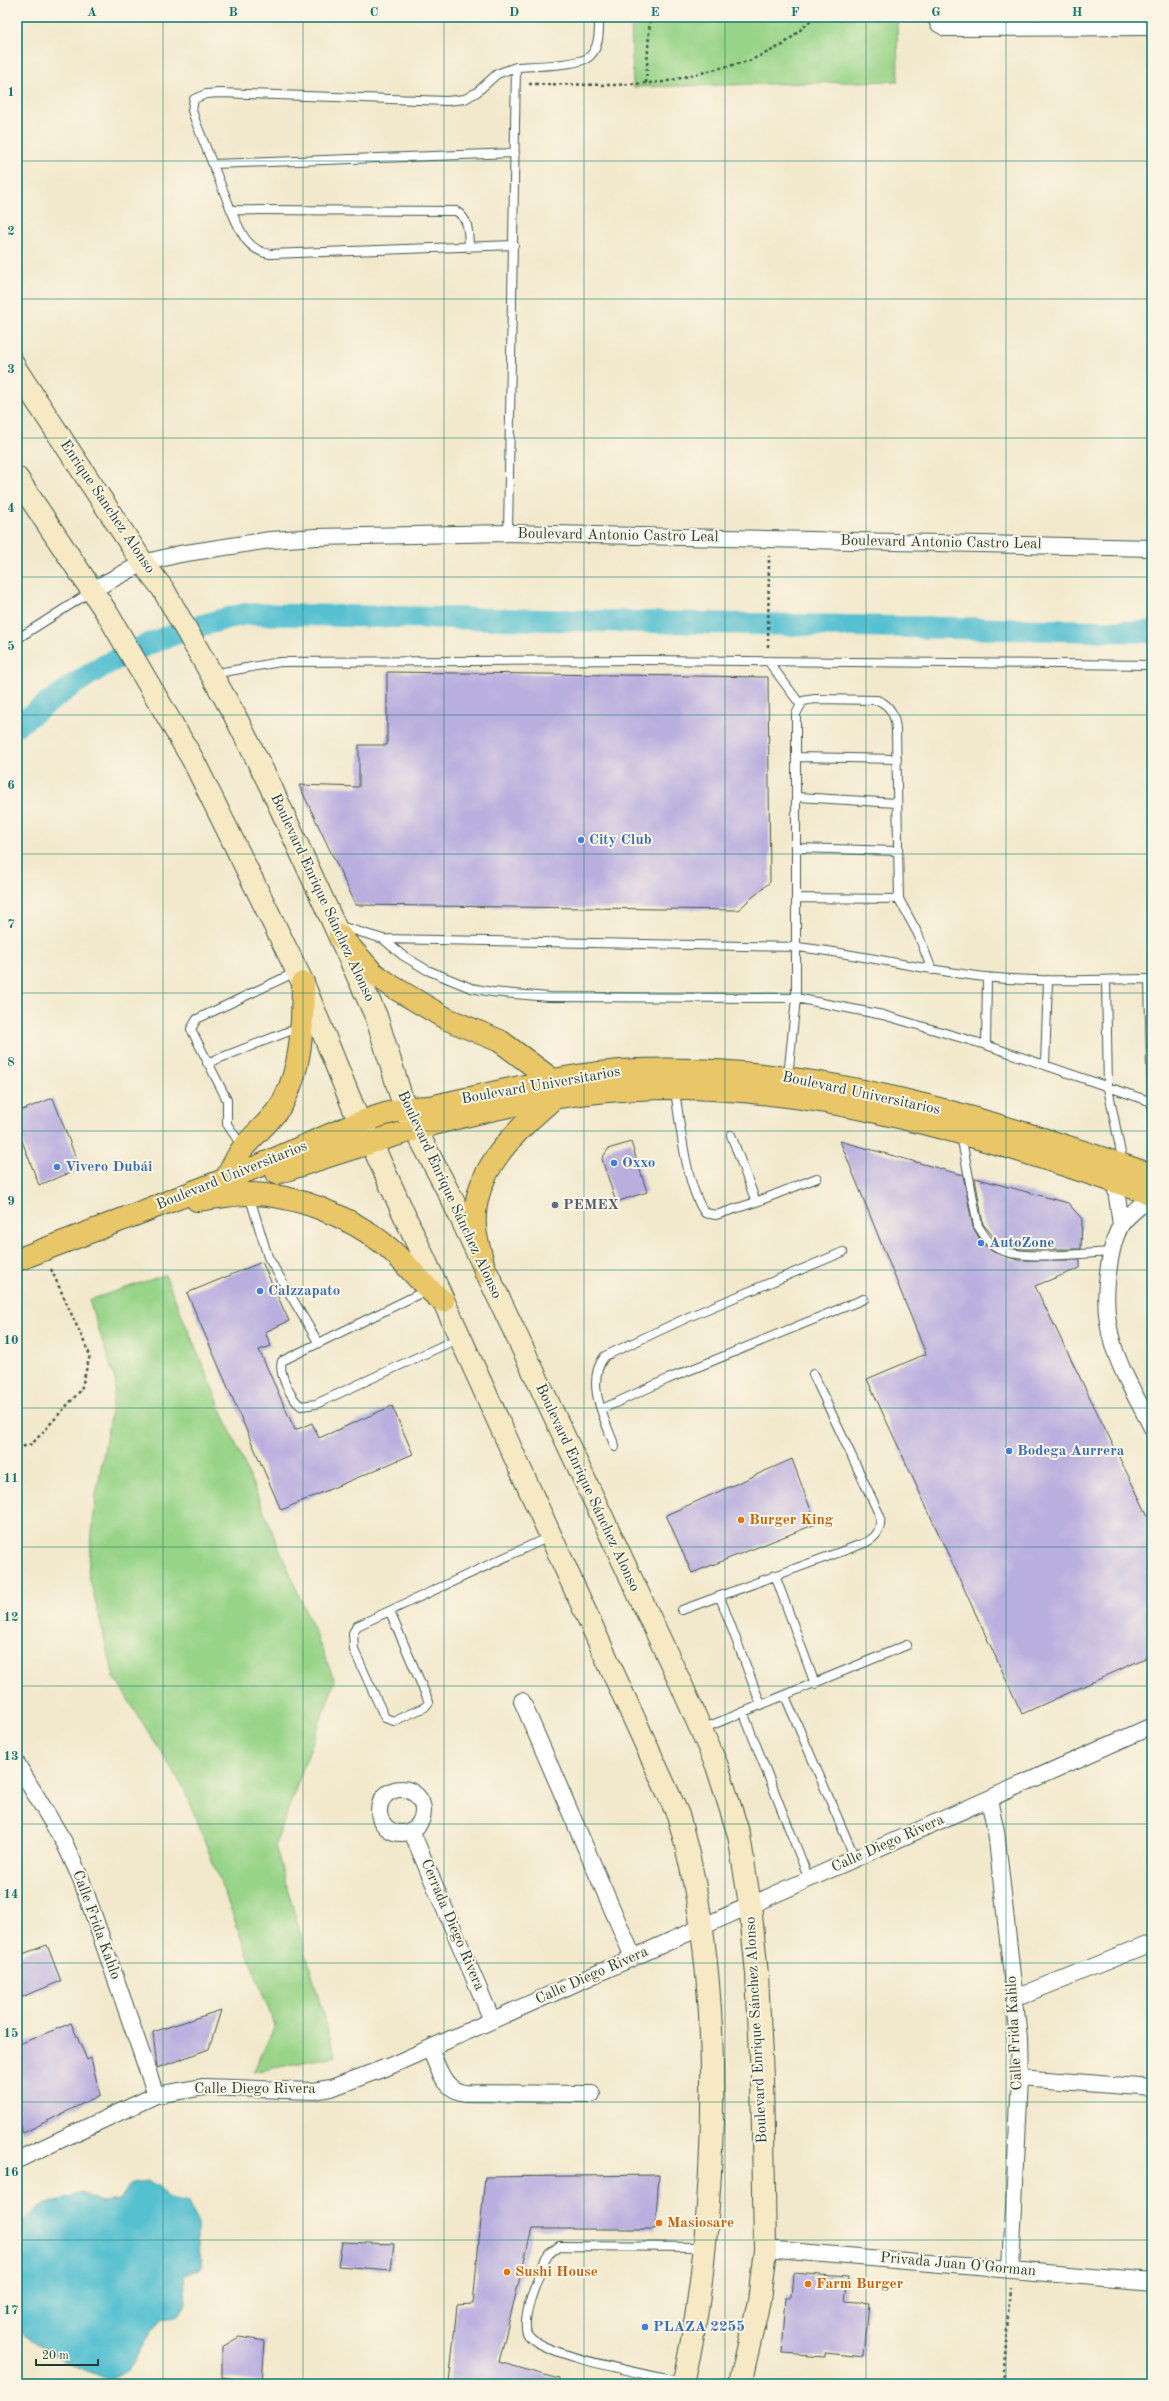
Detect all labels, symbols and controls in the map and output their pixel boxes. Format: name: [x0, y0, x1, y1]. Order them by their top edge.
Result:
text: A: [87, 6, 97, 19]
text: B: [228, 6, 238, 19]
text: C: [370, 6, 378, 19]
text: D: [509, 6, 519, 19]
text: E: [651, 6, 660, 19]
text: F: [791, 6, 800, 19]
text: G: [931, 6, 941, 19]
text: H: [1072, 6, 1083, 19]
text: 1: [7, 86, 15, 99]
text: 2: [7, 225, 15, 238]
text: 3: [7, 363, 15, 376]
street label: Enrique Sanchez Alonso: [57, 438, 157, 576]
text: 4: [7, 502, 15, 515]
street label: Boulevard Antonio Castro Leal: [517, 527, 719, 545]
street label: Boulevard Antonio Castro Leal: [840, 534, 1042, 552]
text: 5: [7, 640, 15, 653]
text: 6: [7, 779, 15, 792]
street label: Boulevard Enrique Sánchez Alonso: [267, 792, 377, 1004]
place label: City Club: [589, 833, 652, 848]
marker: City Club: [576, 835, 586, 845]
text: 7: [7, 918, 15, 931]
text: 8: [7, 1056, 15, 1069]
street label: Boulevard Universitarios: [460, 1065, 622, 1107]
street label: Boulevard Universitarios: [781, 1070, 941, 1118]
street label: Boulevard Enrique Sánchez Alonso: [394, 1089, 504, 1301]
street label: Boulevard Universitarios: [154, 1139, 310, 1213]
place label: Oxxo: [622, 1156, 655, 1171]
marker: Oxxo: [609, 1158, 619, 1168]
place label: Vivero Dubái: [65, 1160, 153, 1175]
marker: Vivero Dubái: [52, 1162, 62, 1172]
text: 9: [7, 1195, 15, 1208]
place label: PEMEX: [563, 1198, 619, 1213]
marker: PEMEX: [550, 1200, 560, 1210]
place label: AutoZone: [989, 1236, 1054, 1251]
marker: AutoZone: [976, 1238, 986, 1248]
place label: Calzzapato: [268, 1284, 340, 1299]
marker: Calzzapato: [255, 1286, 265, 1296]
text: 10: [3, 1334, 19, 1347]
street label: Boulevard Enrique Sánchez Alonso: [532, 1382, 642, 1594]
place label: Bodega Aurrera: [1017, 1444, 1125, 1459]
marker: Bodega Aurrera: [1004, 1446, 1014, 1456]
text: 11: [3, 1472, 19, 1485]
place label: Burger King: [749, 1513, 834, 1528]
marker: Burger King: [736, 1515, 746, 1525]
text: 12: [3, 1611, 19, 1624]
text: 13: [3, 1750, 19, 1763]
street label: Calle Diego Rivera: [829, 1812, 947, 1876]
street label: Cerrada Diego Rivera: [418, 1857, 487, 1993]
street label: Calle Frida Kahlo: [69, 1868, 123, 1982]
text: 14: [3, 1888, 19, 1901]
street label: Boulevard Enrique Sánchez Alonso: [744, 1916, 770, 2144]
street label: Calle Diego Rivera: [533, 1944, 651, 2008]
street label: Calle Frida Kahlo: [1005, 1975, 1025, 2091]
text: 15: [3, 2027, 19, 2040]
street label: Calle Diego Rivera: [194, 2082, 316, 2097]
text: 16: [3, 2166, 19, 2179]
place label: Masiosare: [667, 2216, 734, 2231]
marker: Masiosare: [654, 2218, 664, 2228]
street label: Privada Juan O'Gorman: [879, 2251, 1037, 2279]
place label: Sushi House: [515, 2265, 598, 2280]
marker: Sushi House: [502, 2267, 512, 2277]
place label: Farm Burger: [816, 2277, 904, 2292]
marker: Farm Burger: [803, 2279, 813, 2289]
text: 17: [3, 2304, 19, 2317]
place label: PLAZA 2255: [653, 2320, 745, 2335]
marker: PLAZA 2255: [640, 2322, 650, 2332]
scale bar: [36, 2341, 98, 2367]
text: 20 m: [42, 2350, 69, 2362]

